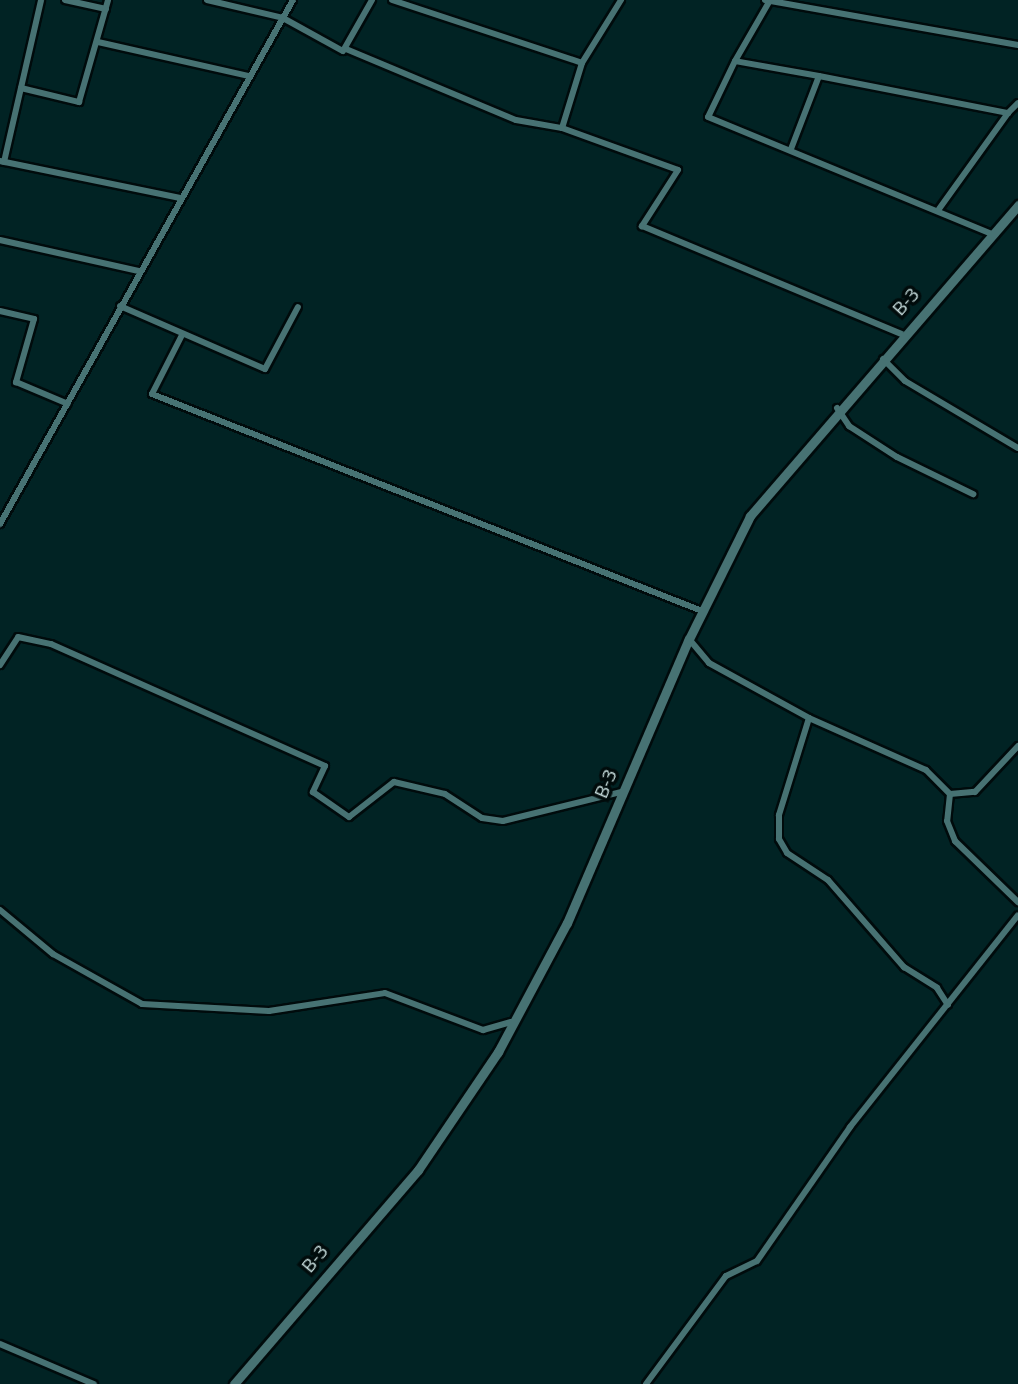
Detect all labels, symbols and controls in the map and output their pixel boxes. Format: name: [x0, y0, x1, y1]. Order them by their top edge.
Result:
street label: B-3: [888, 284, 924, 320]
street label: B-3: [590, 766, 622, 802]
street label: B-3: [297, 1240, 333, 1278]

